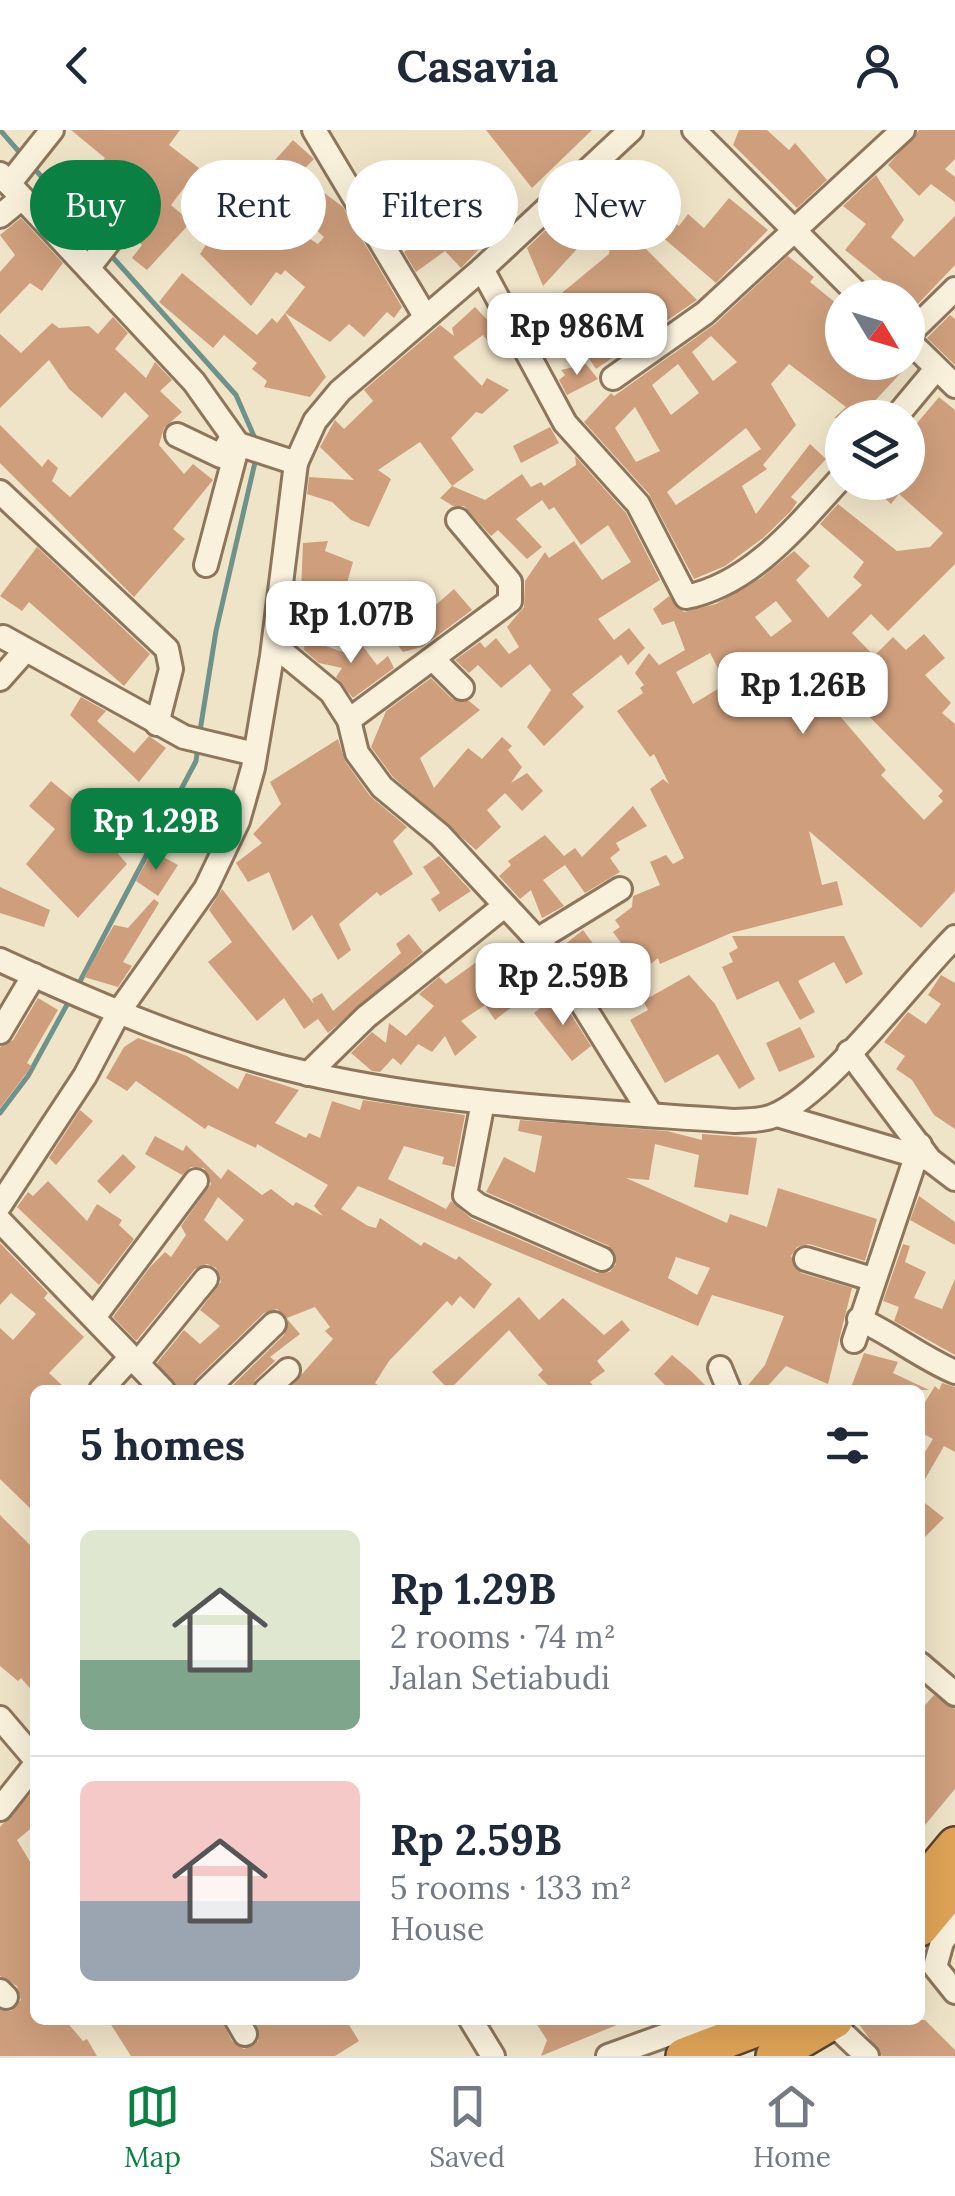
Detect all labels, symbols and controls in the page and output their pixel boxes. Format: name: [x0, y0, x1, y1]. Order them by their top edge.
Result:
text: Casavia: [397, 37, 558, 94]
icon: back: [50, 38, 105, 93]
icon: person: [850, 38, 905, 93]
chip: Buy: [30, 160, 161, 250]
chip: Rent: [181, 160, 326, 250]
chip: Filters: [346, 160, 518, 250]
chip: New: [538, 160, 681, 250]
north arrow: [825, 280, 925, 380]
map controls: [825, 280, 925, 500]
pin: Rp 986M: [485, 293, 669, 378]
text: Rp 986M: [509, 305, 645, 346]
button: layers: [825, 400, 925, 500]
pin: Rp 1.07B: [248, 581, 454, 666]
text: Rp 1.07B: [288, 593, 414, 634]
pin: Rp 1.26B: [700, 652, 906, 737]
text: Rp 1.26B: [740, 664, 866, 705]
pin: Rp 1.29B: [53, 788, 259, 873]
text: Rp 1.29B: [93, 800, 219, 841]
pin: Rp 2.59B: [460, 943, 666, 1028]
text: Rp 2.59B: [498, 955, 628, 996]
text: 5 homes: [80, 1418, 245, 1472]
icon: filters: [820, 1418, 875, 1473]
text: Rp 1.29B: [390, 1562, 556, 1616]
icon: home: [160, 1570, 280, 1690]
text: 2 rooms · 74 m²: [390, 1616, 616, 1657]
text: Jalan Setiabudi: [390, 1657, 610, 1698]
text: Rp 2.59B: [390, 1813, 562, 1867]
icon: home: [160, 1821, 280, 1941]
text: 5 rooms · 133 m²: [390, 1867, 632, 1908]
text: House: [390, 1908, 484, 1949]
tab: Map: [124, 2079, 181, 2175]
tab: Saved: [429, 2079, 505, 2175]
tab: Home: [753, 2079, 831, 2175]

